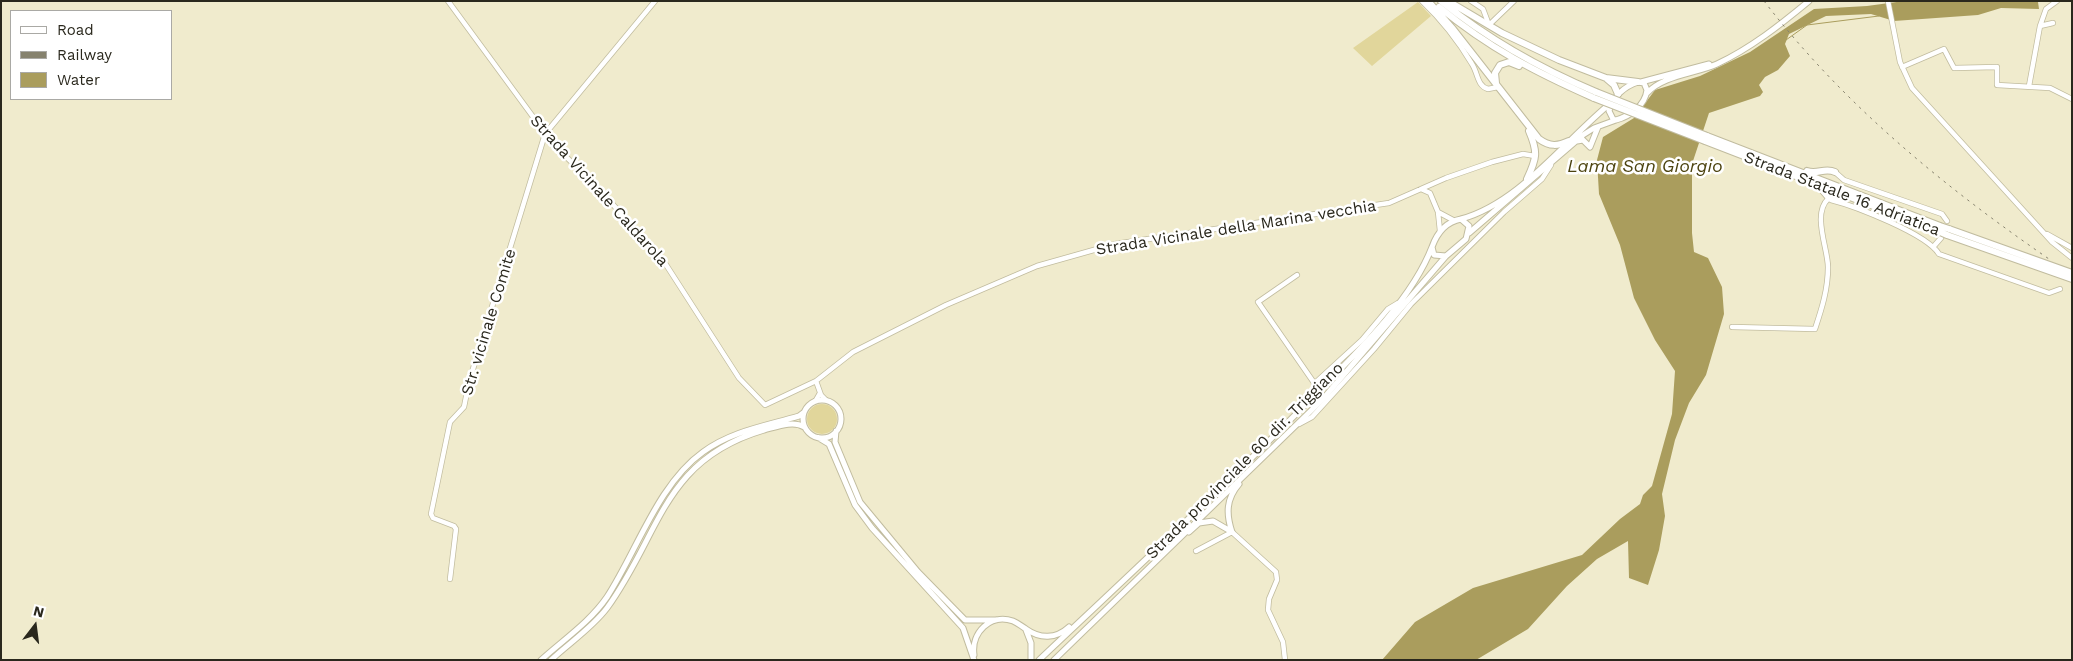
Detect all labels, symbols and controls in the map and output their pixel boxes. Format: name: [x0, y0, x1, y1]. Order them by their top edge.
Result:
legend: [10, 10, 172, 100]
text: Road: [57, 21, 94, 39]
text: Railway: [57, 46, 112, 64]
text: Water: [57, 71, 100, 89]
street label: Strada Vicinale Caldarola: [526, 111, 672, 271]
street label: Strada Statale 16 Adriatica: [1741, 148, 1943, 240]
water label: Lama San Giorgio: [1567, 156, 1723, 178]
street label: Strada Vicinale della Marina vecchia: [1095, 196, 1377, 260]
street label: Str. vicinale Comite: [458, 246, 520, 398]
street label: Strada provinciale 60 dir. Triggiano: [1143, 359, 1347, 563]
north arrow: [10, 601, 60, 651]
text: N: [32, 602, 46, 621]

